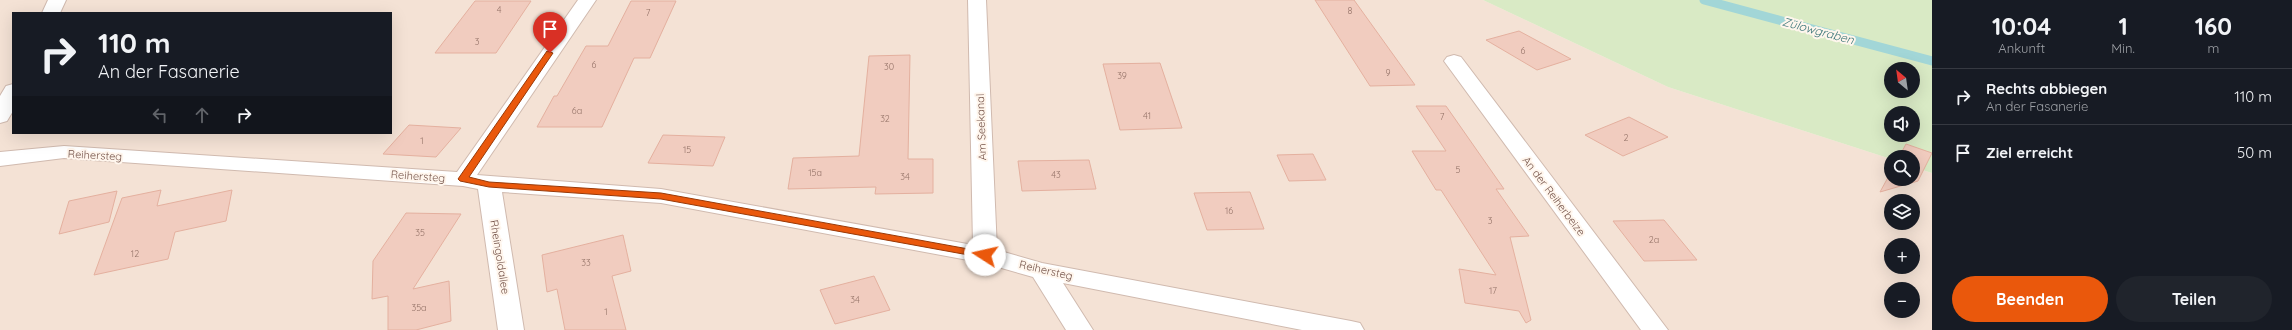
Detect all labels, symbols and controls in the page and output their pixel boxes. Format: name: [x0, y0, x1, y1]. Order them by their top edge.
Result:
house number: 4: [497, 4, 502, 15]
house number: 8: [1348, 5, 1353, 16]
house number: 7: [646, 7, 651, 18]
text: 10:04: [1992, 11, 2051, 41]
text: 1: [2118, 11, 2128, 41]
text: 160: [2195, 11, 2232, 41]
pin: [533, 12, 567, 53]
water label: Zülowgraben: [1781, 14, 1857, 48]
icon: arrive: [539, 18, 561, 40]
text: 110 m: [98, 25, 171, 60]
icon: right: [32, 28, 84, 80]
house number: 3: [475, 36, 480, 47]
text: Ankunft: [1998, 40, 2045, 56]
text: Min.: [2111, 40, 2135, 56]
text: m: [2207, 40, 2219, 56]
house number: 6: [1521, 45, 1526, 56]
house number: 6: [592, 59, 597, 70]
text: An der Fasanerie: [98, 60, 240, 83]
house number: 30: [884, 61, 894, 72]
north arrow: [1884, 62, 1920, 98]
map controls: [1884, 62, 1920, 318]
house number: 9: [1385, 67, 1391, 78]
house number: 39: [1117, 70, 1127, 81]
text: Rechts abbiegen: [1986, 79, 2107, 98]
icon: right: [1952, 86, 1974, 108]
text: 110 m: [2234, 87, 2272, 106]
street label: Am Seekanal: [973, 93, 989, 161]
text: An der Fasanerie: [1986, 98, 2088, 114]
icon: left: [149, 104, 171, 126]
icon: ahead: [191, 104, 213, 126]
icon: right: [233, 104, 255, 126]
house number: 6a: [572, 105, 582, 116]
button: sound: [1884, 106, 1920, 142]
house number: 41: [1143, 110, 1151, 121]
house number: 7: [1440, 111, 1445, 122]
house number: 32: [880, 113, 890, 124]
house number: 2: [1624, 132, 1629, 143]
house number: 1: [420, 135, 424, 146]
icon: arrive: [1952, 142, 1974, 164]
text: Ziel erreicht: [1986, 143, 2073, 162]
text: 50 m: [2237, 143, 2272, 162]
house number: 15: [683, 144, 691, 155]
street label: Reihersteg: [67, 147, 123, 163]
button: search: [1884, 150, 1920, 186]
street label: An der Reiherbeize: [1520, 154, 1588, 238]
house number: 5: [1456, 164, 1461, 175]
street label: Reihersteg: [390, 167, 446, 185]
house number: 15a: [808, 167, 822, 178]
house number: 43: [1051, 169, 1061, 180]
house number: 34: [900, 171, 910, 182]
button: layers: [1884, 194, 1920, 230]
house number: 16: [1225, 205, 1233, 216]
house number: 3: [1488, 215, 1493, 226]
street label: Rheingoldallee: [487, 219, 513, 295]
house number: 35: [415, 227, 425, 238]
position arrow: [964, 234, 1006, 276]
house number: 2a: [1649, 234, 1659, 245]
button: +: [1884, 238, 1920, 274]
house number: 12: [131, 248, 139, 259]
house number: 33: [581, 257, 591, 268]
street label: Reihersteg: [1018, 257, 1074, 283]
button: Beenden: [1952, 276, 2108, 322]
button: Teilen: [2116, 276, 2272, 322]
button: −: [1884, 282, 1920, 318]
house number: 17: [1489, 285, 1497, 296]
house number: 34: [850, 294, 860, 305]
house number: 35a: [411, 302, 427, 313]
house number: 1: [604, 306, 608, 317]

